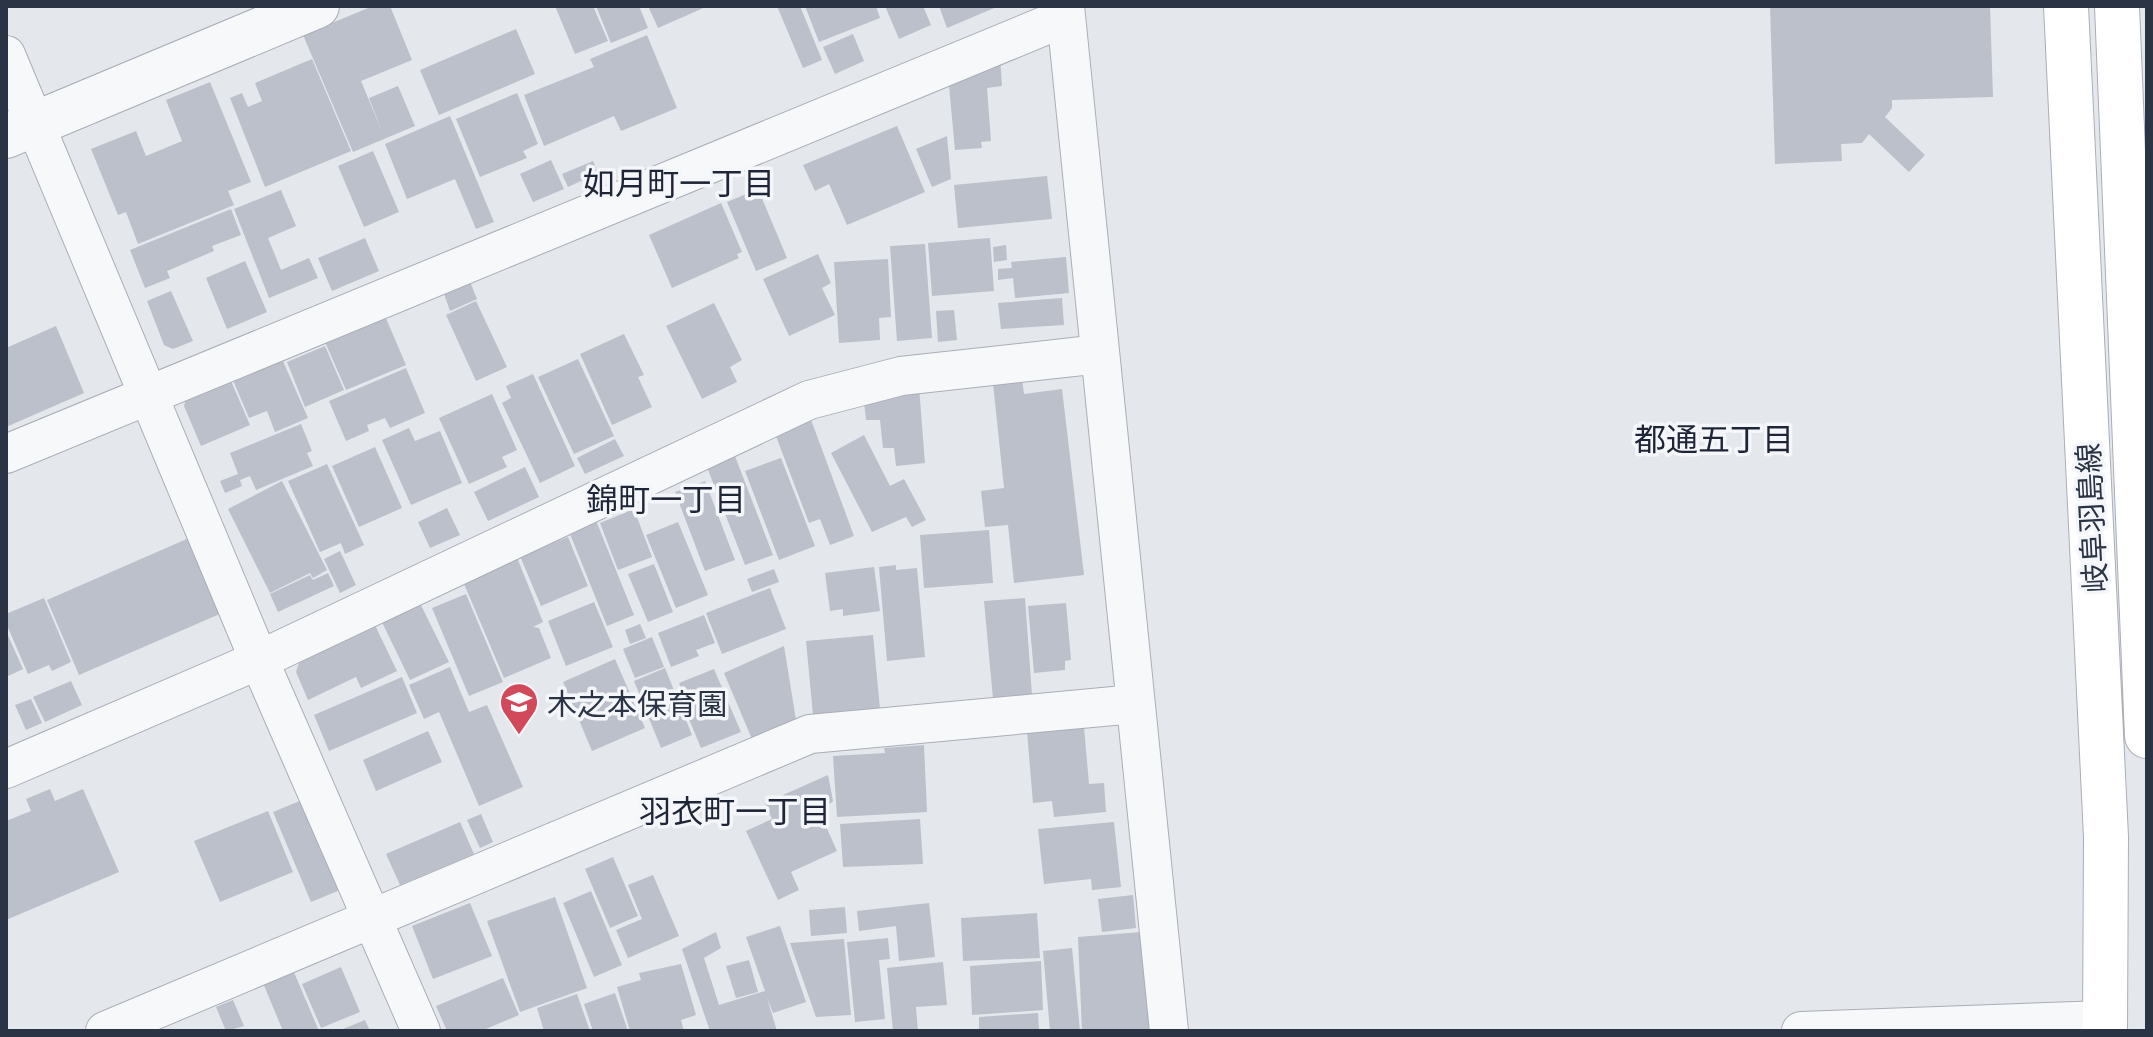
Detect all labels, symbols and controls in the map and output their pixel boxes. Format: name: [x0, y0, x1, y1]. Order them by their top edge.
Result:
district label: 如月町一丁目: [583, 162, 775, 202]
district label: 都通五丁目: [1634, 418, 1794, 458]
street label: 岐阜羽島線: [2068, 442, 2112, 594]
district label: 錦町一丁目: [586, 478, 746, 518]
school or university icon: 木之本保育園: [498, 681, 540, 736]
place label: 木之本保育園: [547, 684, 727, 721]
district label: 羽衣町一丁目: [639, 790, 831, 830]

